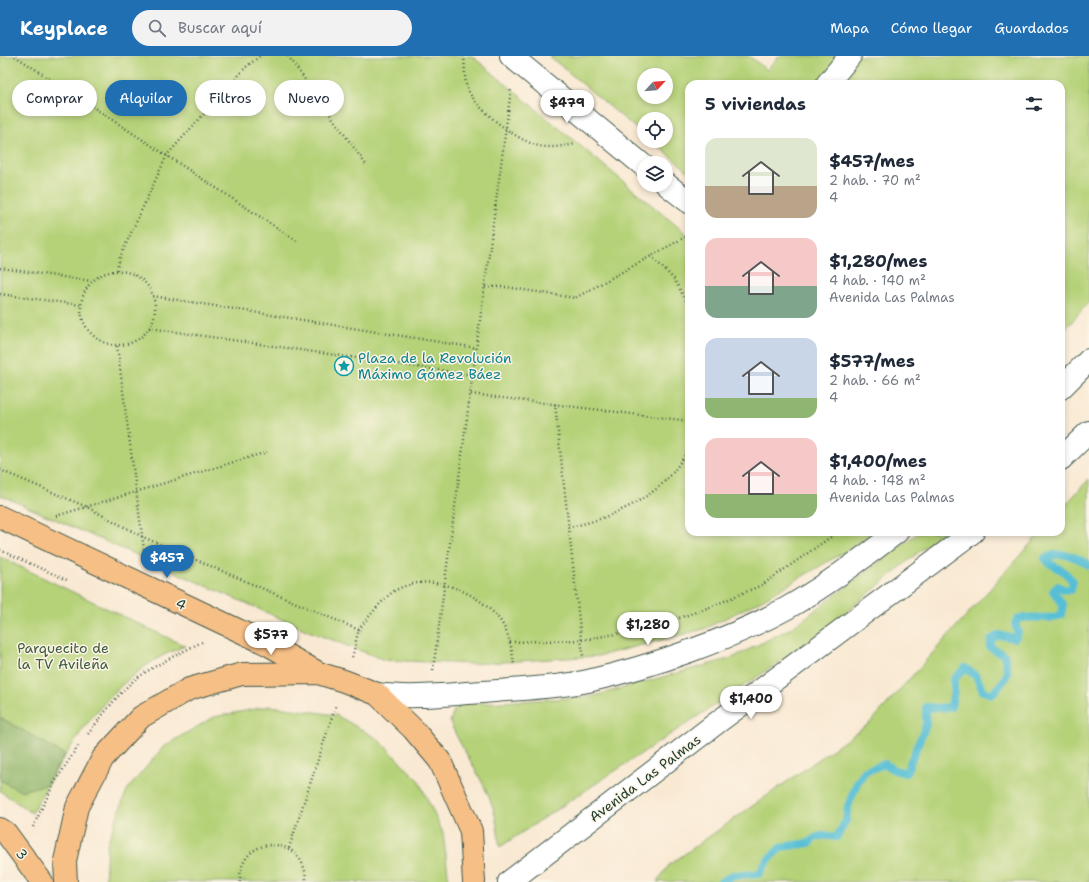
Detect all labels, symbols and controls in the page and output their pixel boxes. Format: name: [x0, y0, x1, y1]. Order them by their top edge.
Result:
search box: [132, 10, 412, 46]
text: Keyplace: [20, 16, 108, 41]
icon: search: [146, 17, 168, 39]
text: Buscar aquí: [178, 18, 262, 38]
text: Mapa: [830, 19, 869, 37]
text: Cómo llegar: [891, 19, 972, 37]
text: Guardados: [994, 19, 1069, 37]
north arrow: [637, 68, 673, 104]
map controls: [637, 68, 673, 192]
chip: Comprar: [12, 80, 97, 116]
chip: Alquilar: [105, 80, 187, 116]
chip: Filtros: [195, 80, 266, 116]
chip: Nuevo: [274, 80, 344, 116]
pin: $479: [543, 90, 591, 124]
text: 5 viviendas: [705, 93, 806, 115]
icon: filters: [1023, 93, 1045, 115]
text: $479: [549, 94, 585, 111]
button: locate: [637, 112, 673, 148]
text: $457/mes: [829, 150, 915, 172]
icon: home: [737, 154, 785, 202]
button: layers: [637, 156, 673, 192]
text: 2 hab. · 70 m²: [829, 172, 921, 189]
text: 4: [829, 189, 838, 206]
text: $1,280/mes: [829, 250, 928, 272]
icon: home: [737, 254, 785, 302]
text: 4 hab. · 140 m²: [829, 272, 926, 289]
text: Avenida Las Palmas: [829, 289, 955, 306]
place label: Plaza de la Revolución Máximo Gómez Báez: [358, 349, 512, 383]
text: $577/mes: [829, 350, 915, 372]
icon: home: [737, 354, 785, 402]
place icon: Plaza de la Revolución Máximo Gómez Báez: [333, 355, 355, 377]
text: 2 hab. · 66 m²: [829, 372, 921, 389]
text: 4: [829, 389, 838, 406]
text: $1,400/mes: [829, 450, 927, 472]
icon: home: [737, 454, 785, 502]
text: 4 hab. · 148 m²: [829, 472, 926, 489]
text: Avenida Las Palmas: [829, 489, 955, 506]
pin: $457: [143, 545, 191, 579]
text: $457: [150, 549, 184, 566]
street label: 4: [173, 594, 189, 614]
pin: $1,280: [615, 612, 681, 646]
text: $1,280: [626, 616, 670, 633]
pin: $577: [247, 622, 295, 656]
text: $577: [254, 626, 288, 643]
park label: Parquecito de la TV Avileña: [17, 639, 109, 673]
pin: $1,400: [718, 686, 784, 720]
text: $1,400: [729, 690, 773, 707]
street label: Avenida Las Palmas: [585, 730, 705, 826]
street label: 3: [12, 845, 32, 863]

